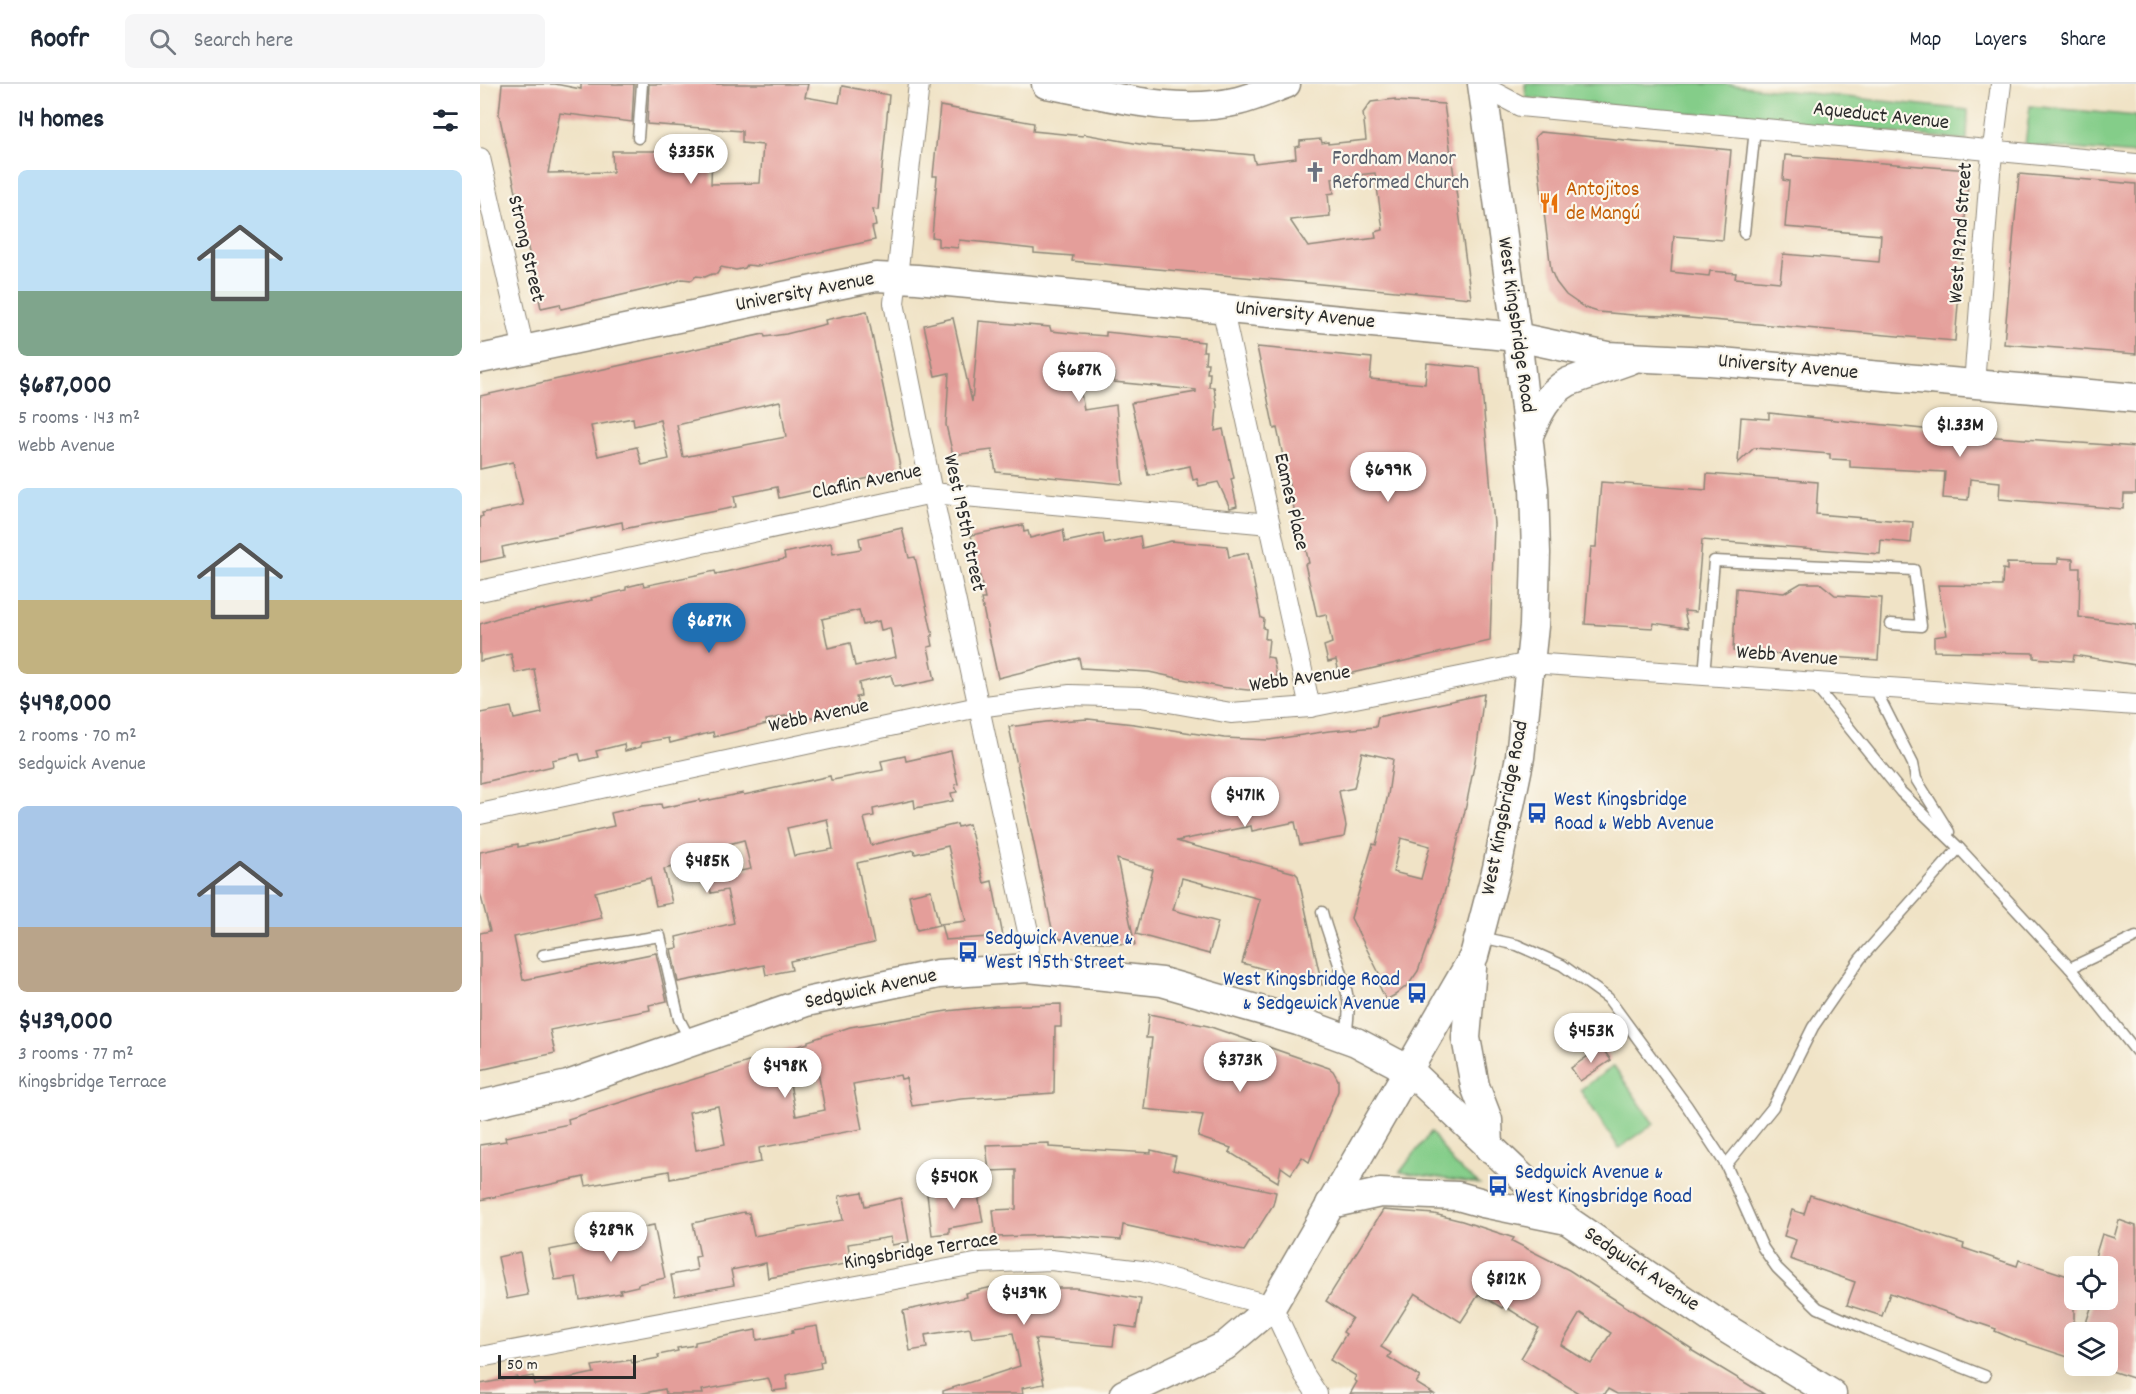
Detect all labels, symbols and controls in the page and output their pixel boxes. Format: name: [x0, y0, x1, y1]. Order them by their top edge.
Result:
search box: [125, 14, 545, 68]
text: Roofr: [30, 21, 89, 61]
icon: search: [146, 25, 179, 58]
text: Search here: [194, 26, 293, 57]
text: Map: [1910, 26, 1941, 56]
text: Layers: [1974, 26, 2027, 56]
text: Share: [2060, 26, 2106, 56]
street label: Aqueduct Avenue: [1812, 95, 1950, 139]
text: 14 homes: [18, 102, 104, 139]
icon: filters: [429, 104, 462, 137]
pin: $335K: [649, 134, 733, 185]
text: $335K: [668, 139, 714, 167]
place label: Fordham Manor Reformed Church: [1332, 145, 1469, 199]
church icon: Fordham Manor Reformed Church: [1303, 160, 1327, 184]
street label: West 192nd Street: [1942, 161, 1982, 305]
place label: Antojitos de Mangú: [1566, 176, 1640, 230]
restaurant icon: Antojitos de Mangú: [1537, 191, 1561, 215]
street label: Strong Street: [498, 193, 552, 306]
icon: home: [186, 209, 294, 317]
street label: West Kingsbridge Road: [1488, 235, 1542, 415]
street label: University Avenue: [733, 265, 877, 321]
street label: University Avenue: [1233, 294, 1377, 338]
street label: University Avenue: [1717, 347, 1859, 389]
pin: $687K: [1037, 352, 1121, 403]
text: $687K: [1057, 357, 1101, 385]
text: $687,000: [18, 368, 112, 405]
text: 5 rooms · 143 m²: [18, 405, 140, 433]
pin: $1.33M: [1911, 407, 2009, 458]
text: $1.33M: [1936, 412, 1984, 440]
text: Webb Avenue: [18, 433, 115, 461]
street label: West 195th Street: [934, 451, 992, 595]
street label: Eames Place: [1264, 451, 1316, 553]
pin: $699K: [1346, 452, 1430, 503]
street label: Claflin Avenue: [809, 457, 925, 509]
text: $699K: [1364, 457, 1412, 485]
icon: home: [186, 527, 294, 635]
pin: $687K: [667, 603, 751, 654]
text: $687K: [687, 608, 731, 636]
street label: Webb Avenue: [1735, 638, 1839, 676]
street label: Webb Avenue: [1248, 658, 1352, 702]
text: $498,000: [18, 686, 112, 723]
street label: Webb Avenue: [766, 692, 872, 742]
street label: West Kingsbridge Road: [1474, 718, 1538, 898]
text: 2 rooms · 70 m²: [18, 723, 137, 751]
text: Sedgwick Avenue: [18, 751, 146, 779]
pin: $471K: [1203, 777, 1287, 828]
text: $471K: [1225, 782, 1265, 810]
place label: West Kingsbridge Road & Webb Avenue: [1554, 786, 1714, 840]
bus stop icon: West Kingsbridge Road & Webb Avenue: [1525, 801, 1549, 825]
pin: $485K: [665, 843, 749, 894]
icon: home: [186, 845, 294, 953]
text: $485K: [685, 848, 729, 876]
place label: Sedgwick Avenue & West 195th Street: [985, 925, 1133, 979]
bus stop icon: Sedgwick Avenue & West 195th Street: [956, 940, 980, 964]
street label: Sedgwick Avenue: [802, 961, 940, 1019]
place label: West Kingsbridge Road & Sedgewick Avenue: [1223, 966, 1400, 1020]
bus stop icon: West Kingsbridge Road & Sedgewick Avenue: [1405, 981, 1429, 1005]
text: $439,000: [18, 1004, 113, 1041]
pin: $453K: [1549, 1013, 1633, 1064]
text: $453K: [1568, 1018, 1614, 1046]
text: 3 rooms · 77 m²: [18, 1041, 134, 1069]
pin: $373K: [1198, 1042, 1282, 1093]
text: $373K: [1218, 1047, 1262, 1075]
pin: $498K: [743, 1048, 827, 1099]
text: $498K: [763, 1053, 807, 1081]
text: Kingsbridge Terrace: [18, 1069, 166, 1097]
pin: $540K: [912, 1159, 996, 1210]
place label: Sedgwick Avenue & West Kingsbridge Road: [1515, 1159, 1692, 1213]
text: $540K: [930, 1164, 978, 1192]
bus stop icon: Sedgwick Avenue & West Kingsbridge Road: [1486, 1174, 1510, 1198]
pin: $289K: [569, 1212, 653, 1263]
text: $289K: [588, 1217, 634, 1245]
street label: Sedgwick Avenue: [1577, 1220, 1705, 1320]
street label: Kingsbridge Terrace: [842, 1225, 1000, 1279]
map controls: [2064, 1256, 2118, 1376]
button: locate: [2064, 1256, 2118, 1310]
pin: $812K: [1464, 1261, 1548, 1312]
text: $812K: [1486, 1266, 1526, 1294]
pin: $439K: [982, 1275, 1066, 1326]
text: $439K: [1001, 1280, 1047, 1308]
button: layers: [2064, 1322, 2118, 1376]
scale bar: [498, 1352, 636, 1380]
text: 50 m: [507, 1354, 538, 1377]

